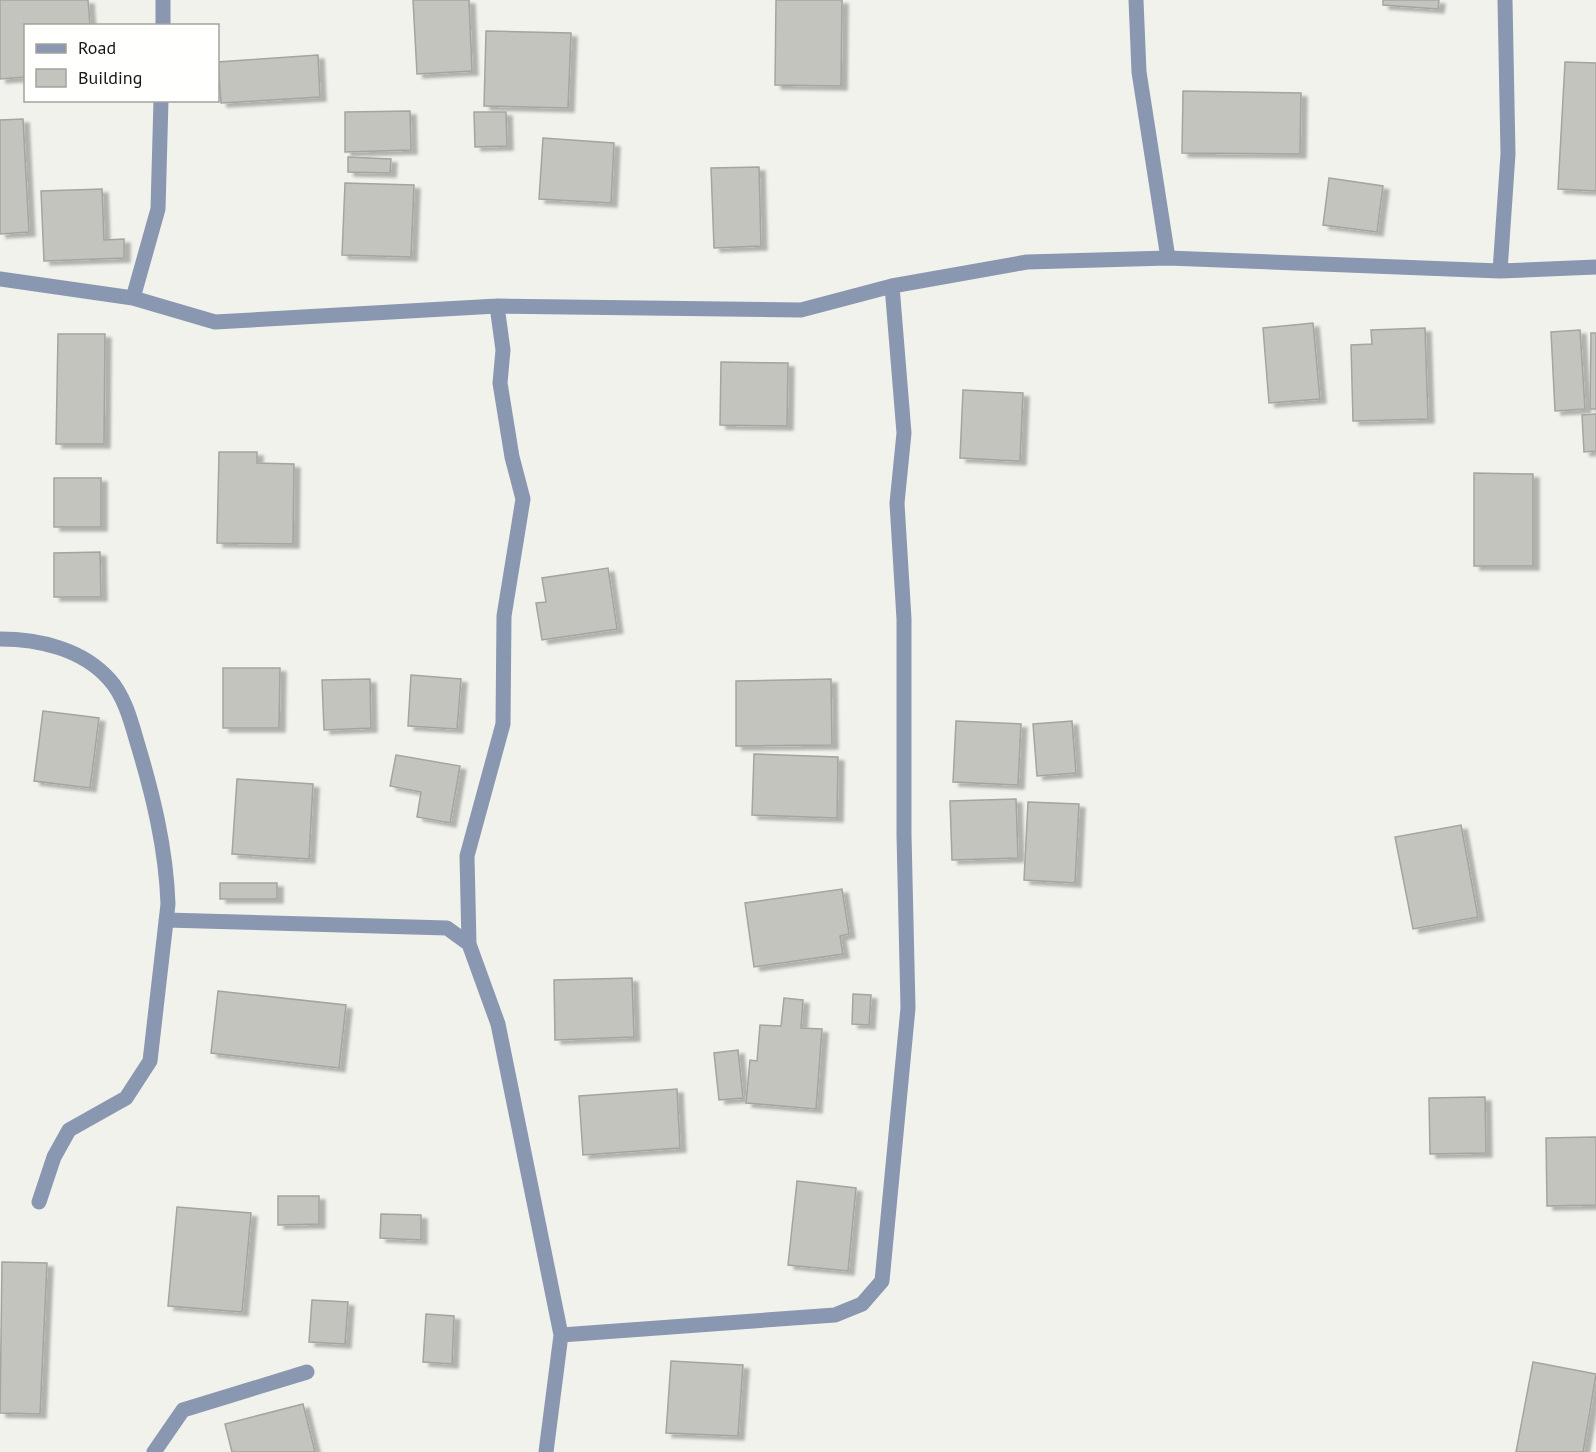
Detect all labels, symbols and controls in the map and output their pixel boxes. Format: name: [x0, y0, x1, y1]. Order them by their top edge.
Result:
legend: [24, 24, 219, 102]
text: Road: [78, 36, 116, 59]
text: Building: [78, 66, 142, 89]

